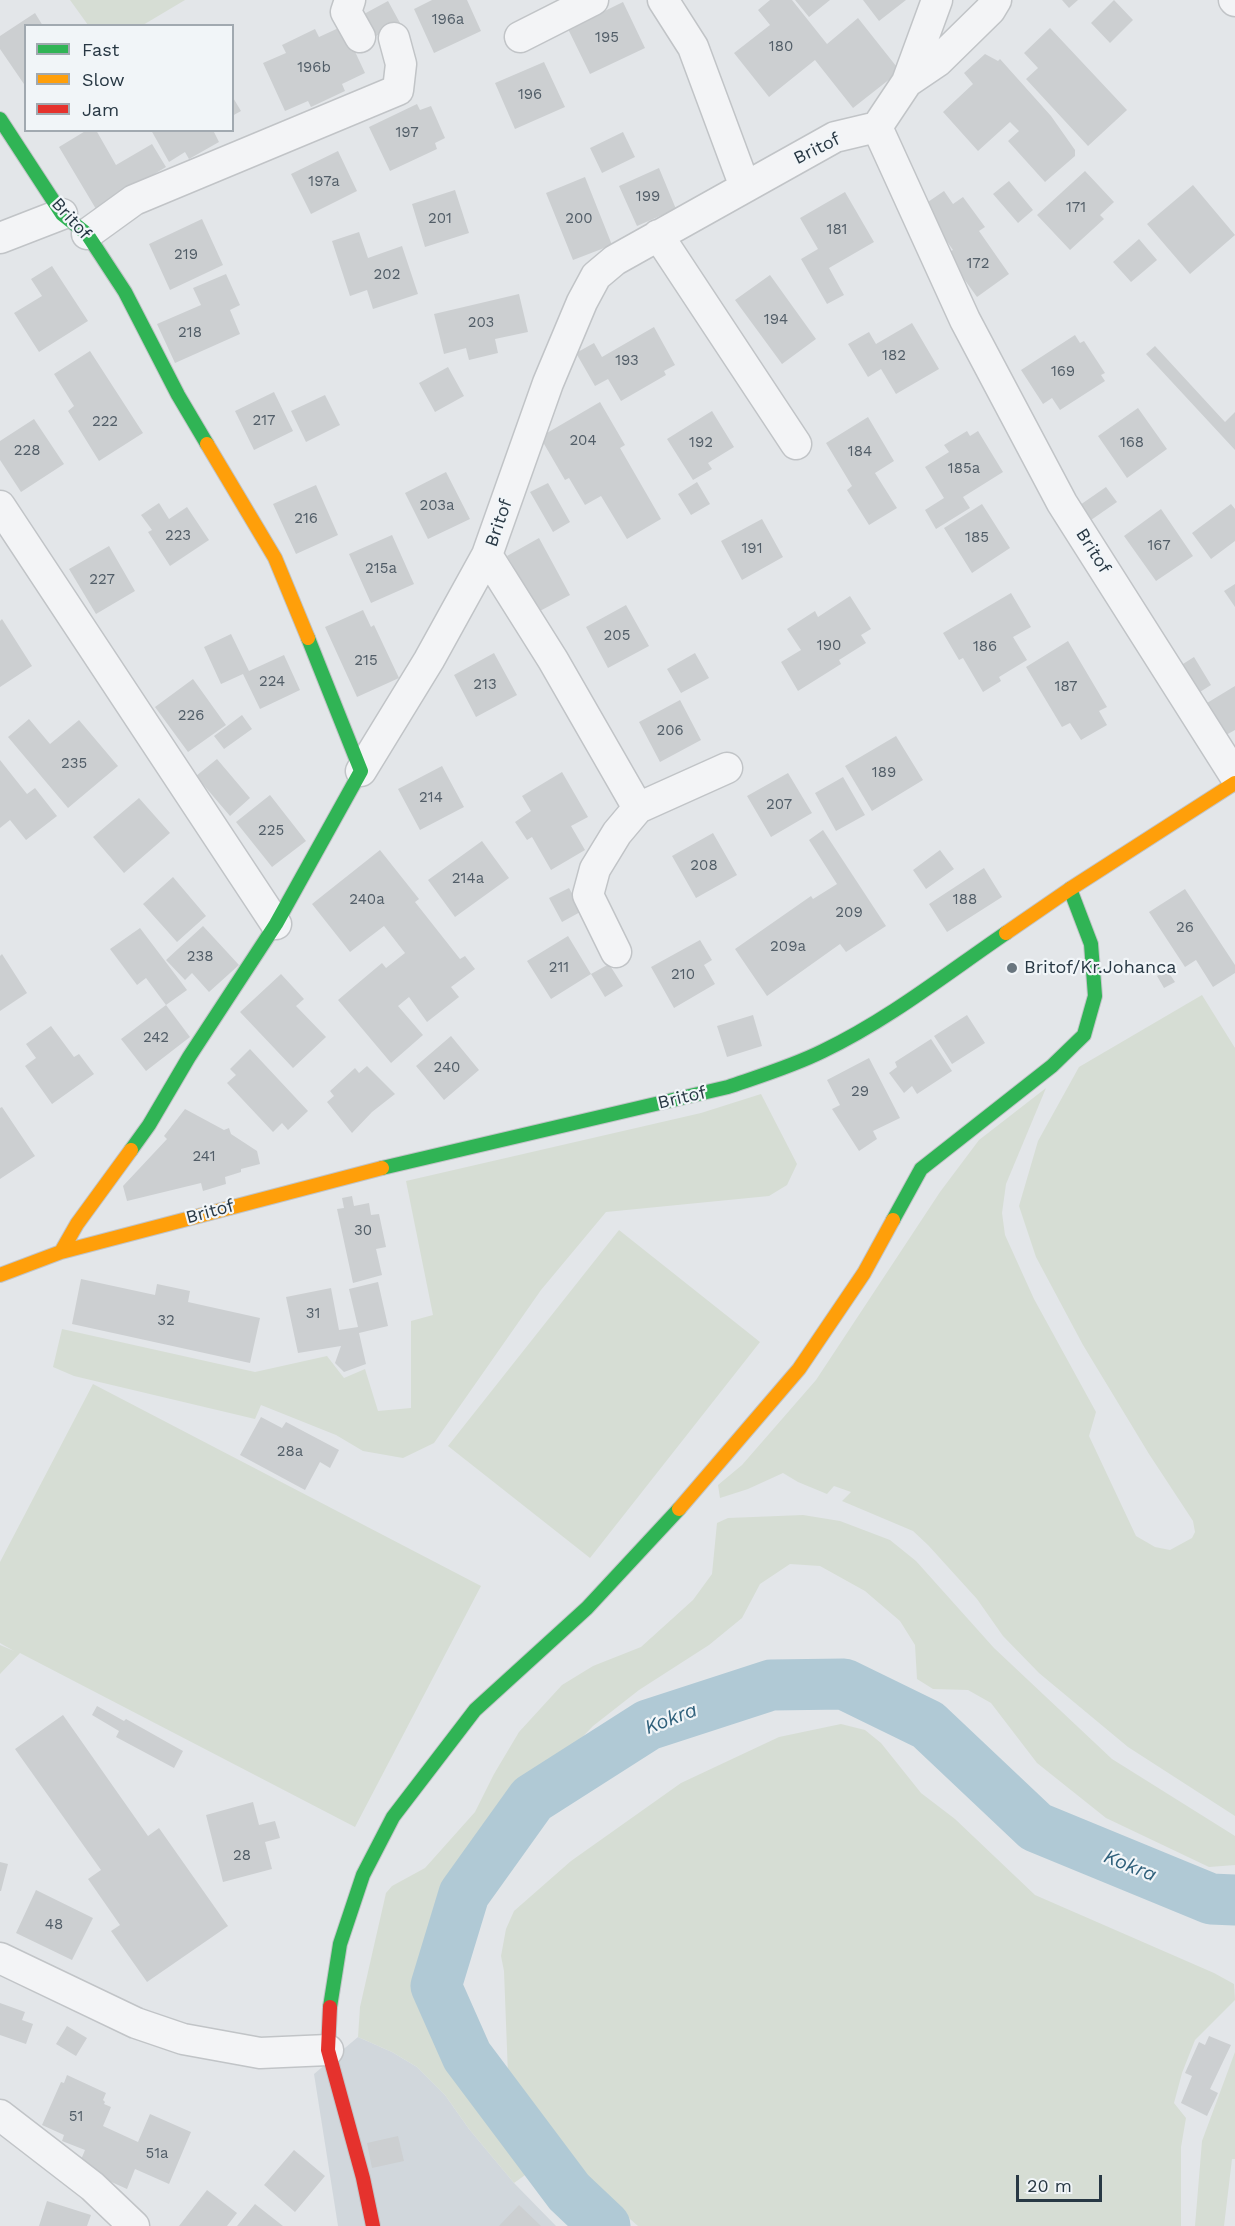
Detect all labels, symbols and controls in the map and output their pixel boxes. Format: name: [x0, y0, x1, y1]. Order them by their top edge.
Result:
house number: 196a: [432, 11, 464, 29]
legend: [24, 24, 234, 132]
house number: 195: [595, 29, 619, 47]
house number: 180: [769, 38, 793, 56]
text: Fast: [82, 39, 119, 60]
house number: 196b: [297, 59, 331, 77]
text: Slow: [82, 69, 125, 90]
house number: 196: [518, 86, 542, 104]
text: Jam: [82, 99, 119, 120]
house number: 197: [395, 124, 419, 142]
street label: Britof: [790, 129, 844, 169]
house number: 197a: [308, 173, 340, 191]
house number: 199: [636, 188, 660, 206]
street label: Britof: [47, 194, 95, 244]
house number: 171: [1066, 199, 1086, 217]
house number: 201: [428, 210, 452, 228]
house number: 200: [565, 210, 593, 228]
house number: 181: [827, 221, 847, 239]
house number: 219: [174, 246, 198, 264]
house number: 172: [966, 255, 990, 273]
house number: 202: [374, 266, 400, 284]
house number: 194: [764, 311, 788, 329]
house number: 203: [468, 314, 494, 332]
house number: 218: [178, 324, 202, 342]
house number: 182: [882, 347, 906, 365]
house number: 193: [615, 352, 639, 370]
house number: 169: [1051, 363, 1075, 381]
house number: 217: [252, 412, 276, 430]
house number: 222: [92, 413, 118, 431]
house number: 204: [569, 432, 597, 450]
house number: 192: [689, 434, 713, 452]
house number: 168: [1120, 434, 1144, 452]
house number: 228: [14, 442, 40, 460]
house number: 184: [848, 443, 872, 461]
house number: 185a: [948, 460, 980, 478]
street label: Britof: [481, 496, 517, 550]
house number: 203a: [419, 497, 455, 515]
house number: 216: [294, 510, 318, 528]
street label: Britof: [1071, 524, 1115, 578]
house number: 223: [165, 527, 191, 545]
house number: 185: [965, 529, 989, 547]
house number: 167: [1147, 537, 1171, 555]
house number: 191: [742, 540, 762, 558]
house number: 215a: [365, 560, 397, 578]
house number: 227: [89, 571, 115, 589]
house number: 205: [604, 627, 630, 645]
house number: 190: [817, 637, 841, 655]
house number: 186: [973, 638, 997, 656]
house number: 215: [354, 652, 378, 670]
house number: 224: [259, 673, 285, 691]
house number: 213: [473, 676, 497, 694]
house number: 187: [1055, 678, 1077, 696]
house number: 226: [178, 707, 204, 725]
house number: 206: [656, 722, 684, 740]
house number: 235: [61, 755, 87, 773]
house number: 189: [872, 764, 896, 782]
house number: 214: [419, 789, 443, 807]
house number: 207: [766, 796, 792, 814]
house number: 225: [258, 822, 284, 840]
house number: 208: [690, 857, 718, 875]
house number: 214a: [452, 870, 484, 888]
house number: 240a: [349, 891, 385, 909]
house number: 188: [953, 891, 977, 909]
house number: 209: [835, 904, 863, 922]
house number: 26: [1176, 919, 1194, 937]
house number: 209a: [770, 938, 806, 956]
house number: 238: [187, 948, 213, 966]
place label: Britof/Kr.Johanca: [1024, 957, 1176, 979]
house number: 211: [549, 959, 569, 977]
marker: Britof/Kr.Johanca: [1005, 961, 1019, 975]
house number: 210: [671, 966, 695, 984]
house number: 242: [143, 1029, 169, 1047]
house number: 240: [434, 1059, 460, 1077]
street label: Britof: [656, 1082, 708, 1114]
house number: 29: [851, 1083, 869, 1101]
house number: 241: [192, 1148, 216, 1166]
street label: Britof: [183, 1195, 237, 1229]
house number: 30: [354, 1222, 372, 1240]
house number: 31: [306, 1305, 320, 1323]
house number: 32: [157, 1312, 175, 1330]
house number: 28a: [277, 1443, 303, 1461]
water label: Kokra: [641, 1698, 701, 1740]
water label: Kokra: [1100, 1845, 1160, 1887]
house number: 28: [233, 1847, 251, 1865]
house number: 48: [45, 1916, 63, 1934]
house number: 51: [69, 2108, 83, 2126]
house number: 51a: [145, 2145, 169, 2163]
scale bar: [1019, 2163, 1104, 2201]
text: 20 m: [1027, 2175, 1072, 2196]

